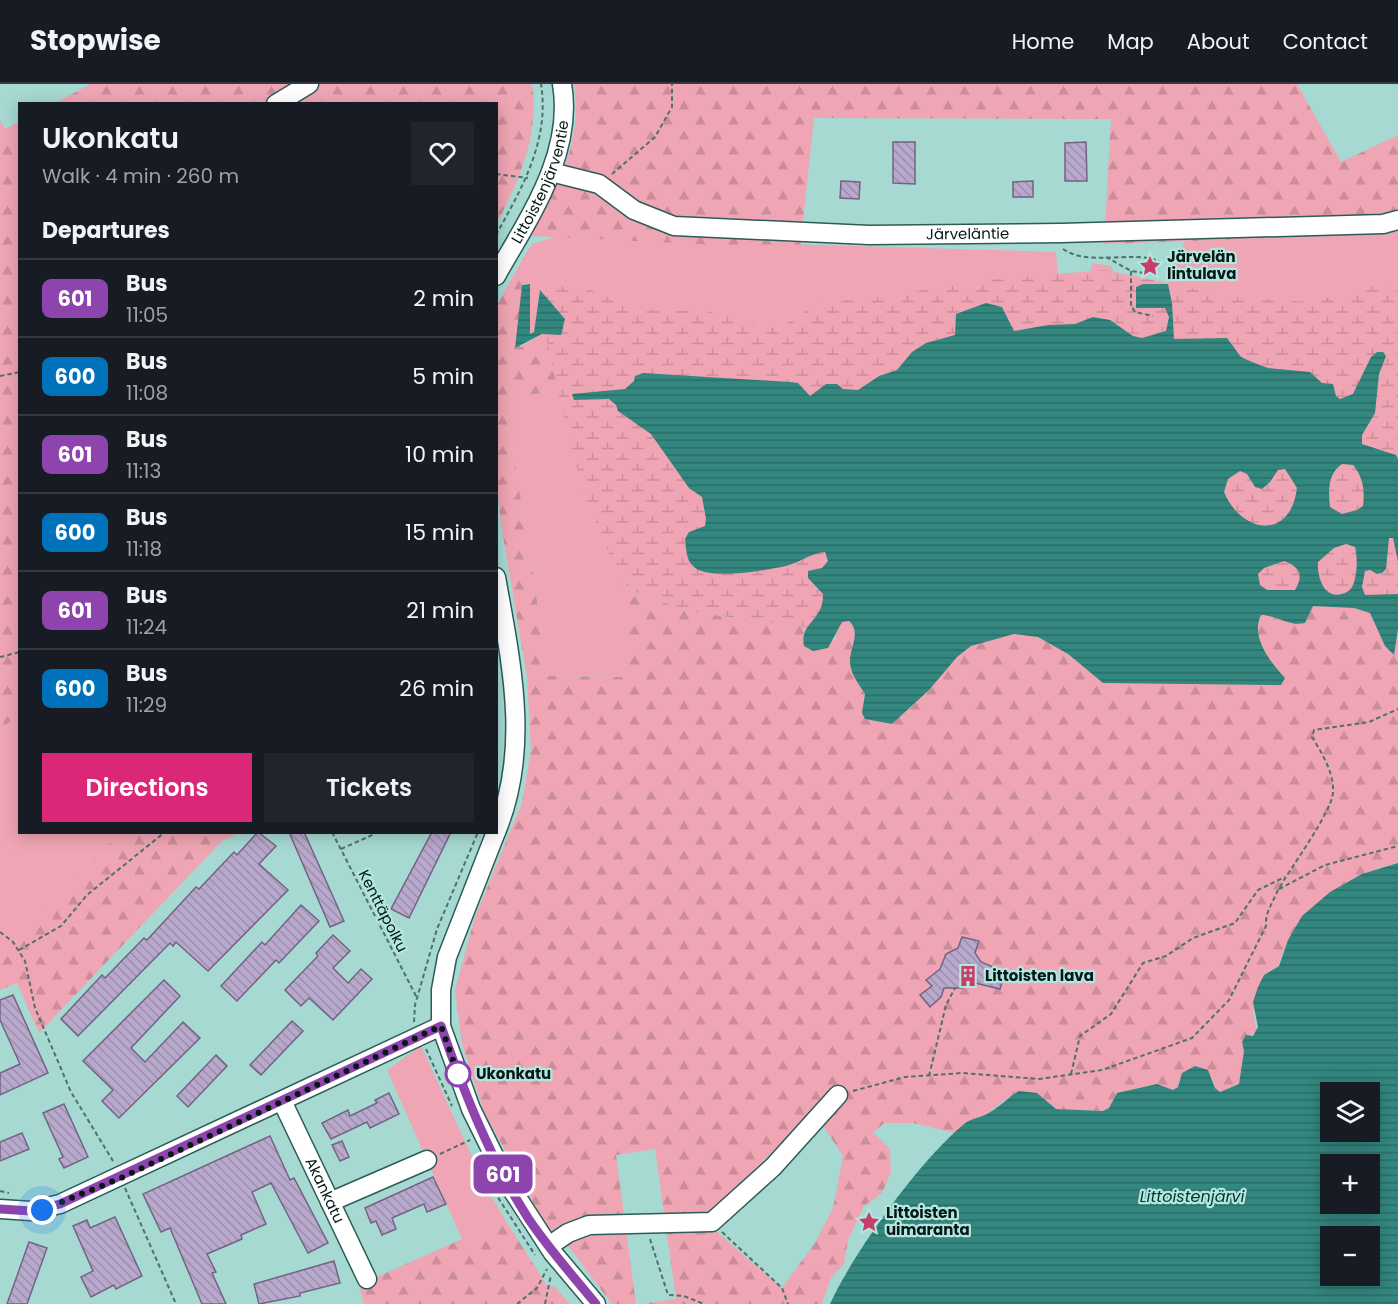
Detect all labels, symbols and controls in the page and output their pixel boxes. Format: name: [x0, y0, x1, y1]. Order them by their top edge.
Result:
text: Stopwise: [30, 21, 161, 60]
text: Home: [1012, 27, 1074, 56]
text: Map: [1107, 27, 1154, 56]
text: About: [1187, 27, 1250, 56]
text: Contact: [1283, 27, 1368, 56]
text: Ukonkatu: [42, 119, 179, 158]
street label: Littoistenjärventie: [506, 119, 573, 247]
button: heart: [411, 122, 474, 185]
text: Walk · 4 min · 260 m: [42, 162, 239, 190]
text: Departures: [42, 215, 170, 246]
street label: Järveläntie: [926, 223, 1009, 244]
place label: Järvelän lintulava: [1167, 246, 1236, 284]
place icon: Järvelän lintulava: [1138, 254, 1162, 278]
text: Bus: [126, 268, 168, 299]
text: 2 min: [413, 283, 474, 314]
text: 601: [58, 284, 92, 313]
text: 11:05: [126, 301, 168, 329]
text: Bus: [126, 346, 168, 377]
text: 5 min: [412, 361, 474, 392]
text: 600: [55, 362, 95, 391]
text: 11:08: [126, 379, 168, 407]
text: Bus: [126, 424, 168, 455]
text: 10 min: [405, 439, 474, 470]
text: 601: [58, 440, 92, 469]
text: 11:13: [126, 457, 161, 485]
text: Bus: [126, 502, 168, 533]
text: 15 min: [405, 517, 474, 548]
text: 600: [55, 518, 95, 547]
text: 11:18: [126, 535, 162, 563]
text: Bus: [126, 580, 168, 611]
text: 21 min: [406, 595, 474, 626]
text: 601: [58, 596, 92, 625]
text: 11:24: [126, 613, 167, 641]
text: Bus: [126, 658, 168, 689]
text: 26 min: [399, 673, 474, 704]
text: 600: [55, 674, 95, 703]
text: 11:29: [126, 691, 167, 719]
button: Directions: [42, 753, 252, 822]
button: Tickets: [264, 753, 474, 822]
street label: Kenttäpolku: [354, 866, 413, 956]
building icon: Littoisten lava: [956, 964, 980, 988]
place label: Littoisten lava: [985, 965, 1094, 986]
marker: Ukonkatu: [445, 1061, 471, 1087]
place label: Ukonkatu: [476, 1063, 551, 1084]
map controls: [1320, 1082, 1380, 1286]
button: layers: [1320, 1082, 1380, 1142]
street label: Akankatu: [300, 1154, 350, 1226]
line badge: 601: [468, 1154, 538, 1194]
button: +: [1320, 1154, 1380, 1214]
text: 601: [486, 1160, 520, 1189]
water label: Littoistenjärvi: [1140, 1185, 1245, 1208]
your location: [27, 1195, 57, 1225]
place label: Littoisten uimaranta: [886, 1202, 970, 1240]
place icon: Littoisten uimaranta: [857, 1210, 881, 1234]
button: −: [1320, 1226, 1380, 1286]

